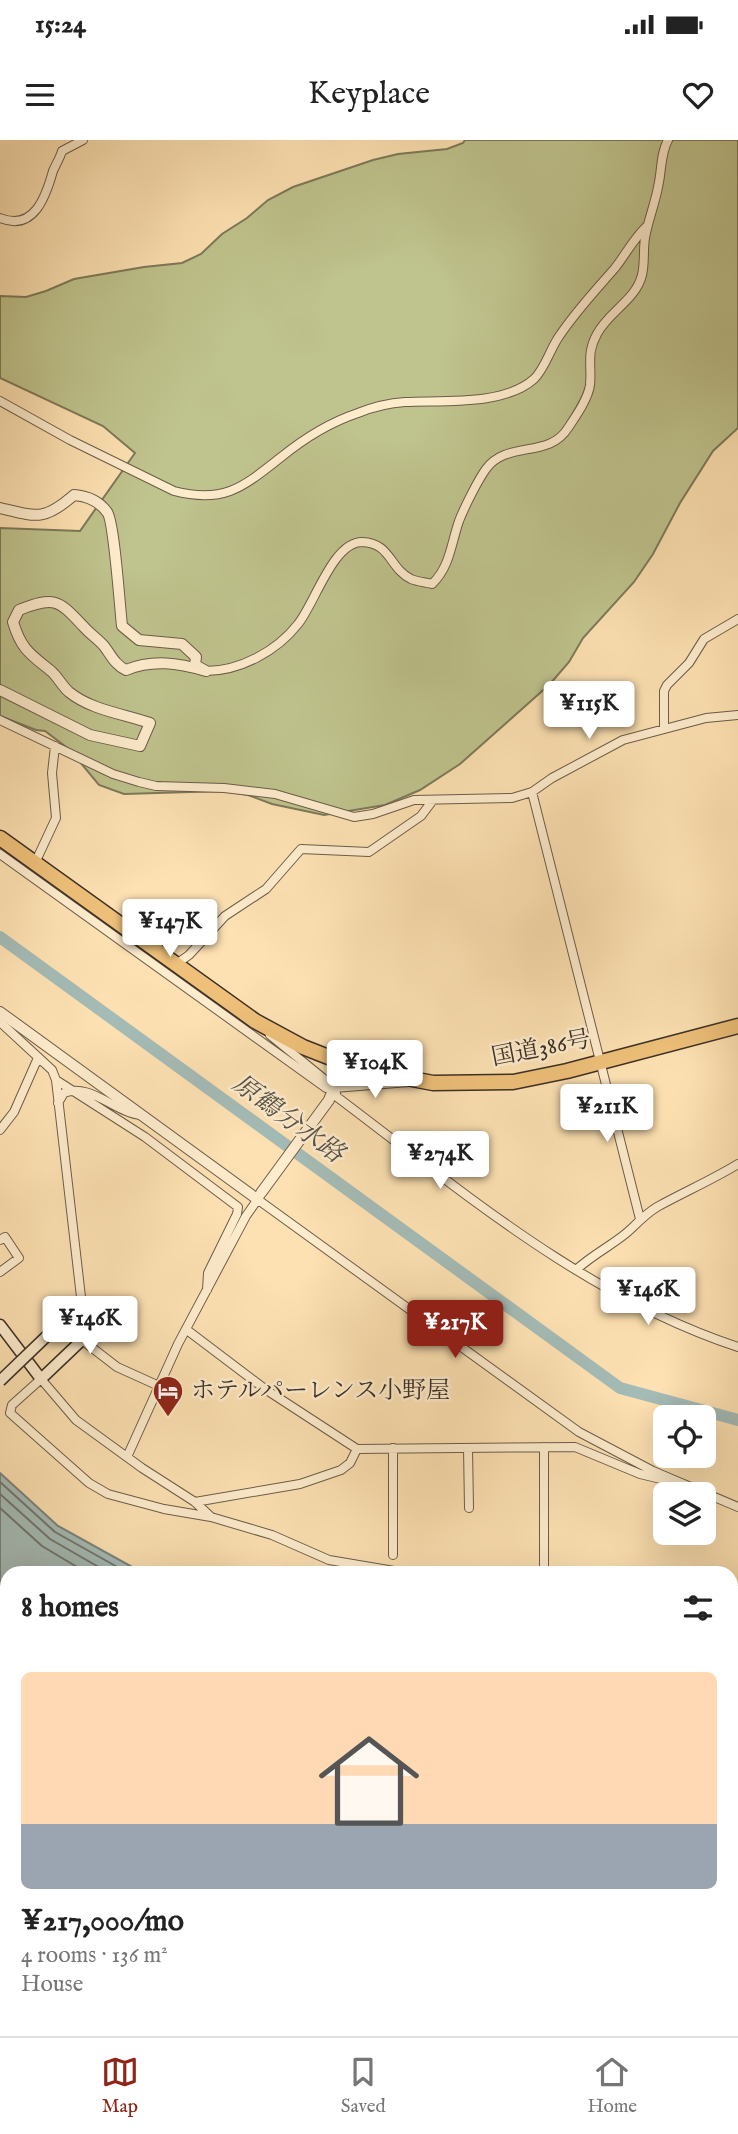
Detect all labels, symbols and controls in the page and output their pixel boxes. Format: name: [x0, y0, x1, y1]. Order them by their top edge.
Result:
text: 15:24: [35, 8, 86, 41]
text: Keyplace: [308, 74, 430, 115]
icon: menu: [21, 76, 59, 114]
icon: heart: [679, 76, 717, 114]
pin: ¥115K: [540, 682, 638, 741]
text: ¥115K: [560, 689, 618, 718]
pin: ¥147K: [121, 900, 219, 959]
text: ¥147K: [138, 907, 202, 936]
street label: 国道386号: [489, 1024, 593, 1074]
pin: ¥104K: [326, 1040, 424, 1100]
text: ¥104K: [343, 1048, 407, 1077]
water label: 原鶴分水路: [226, 1067, 352, 1172]
pin: ¥211K: [558, 1084, 656, 1144]
text: ¥211K: [576, 1092, 638, 1121]
pin: ¥274K: [391, 1132, 489, 1191]
text: ¥274K: [407, 1139, 473, 1168]
pin: ¥146K: [599, 1268, 697, 1327]
text: ¥146K: [617, 1275, 679, 1304]
pin: ¥146K: [41, 1296, 139, 1356]
pin: ¥217K: [406, 1300, 504, 1360]
text: ¥146K: [59, 1304, 121, 1333]
text: ¥217K: [423, 1308, 487, 1337]
hotel icon: ホテルパーレンス小野屋: [151, 1374, 185, 1418]
place label: ホテルパーレンス小野屋: [191, 1376, 450, 1407]
map controls: [653, 1405, 716, 1545]
button: locate: [653, 1405, 716, 1468]
button: layers: [653, 1482, 716, 1545]
text: 8 homes: [21, 1589, 119, 1627]
icon: filters: [679, 1589, 717, 1627]
icon: home: [306, 1718, 432, 1844]
text: ¥217,000/mo: [21, 1903, 184, 1941]
text: 4 rooms · 136 m²: [21, 1941, 168, 1970]
text: House: [21, 1970, 83, 1999]
tab: Map: [101, 2053, 139, 2119]
tab: Saved: [341, 2053, 386, 2119]
tab: Home: [587, 2053, 637, 2119]

